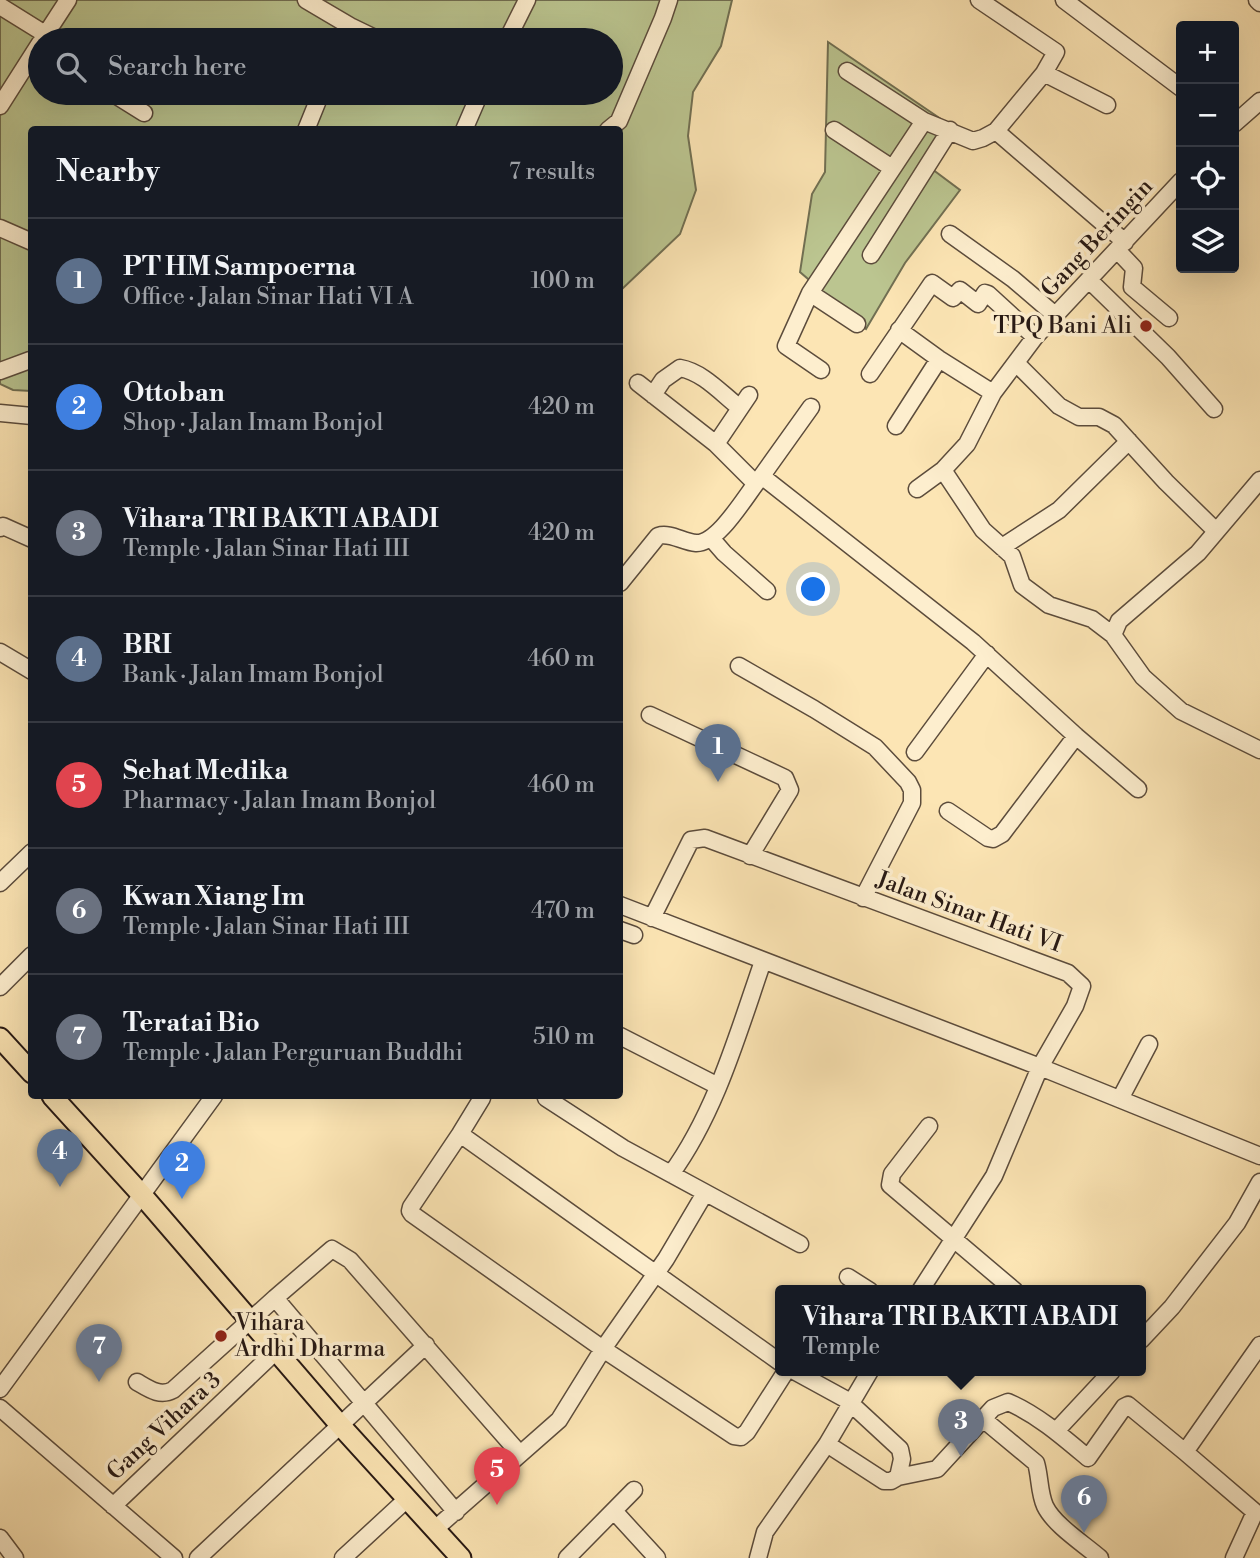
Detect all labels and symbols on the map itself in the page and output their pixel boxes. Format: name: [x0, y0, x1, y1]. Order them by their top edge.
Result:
street label: Gang Beringin: [1035, 173, 1159, 303]
place label: TPQ Bani Ali: [993, 312, 1132, 340]
marker: TPQ Bani Ali: [1138, 318, 1154, 334]
your location: [796, 572, 830, 606]
pin: 1: [695, 724, 741, 782]
street label: Jalan Sinar Hati VI: [872, 865, 1066, 959]
pin: 4: [37, 1129, 83, 1187]
pin: 2: [159, 1141, 205, 1199]
place label: Vihara Ardhi Dharma: [234, 1309, 385, 1363]
pin: 7: [76, 1324, 122, 1382]
marker: Vihara Ardhi Dharma: [213, 1328, 229, 1344]
street label: Gang Vihara 3: [101, 1366, 227, 1486]
pin: 3: [938, 1399, 984, 1457]
pin: 5: [474, 1447, 520, 1505]
pin: 6: [1061, 1475, 1107, 1533]

